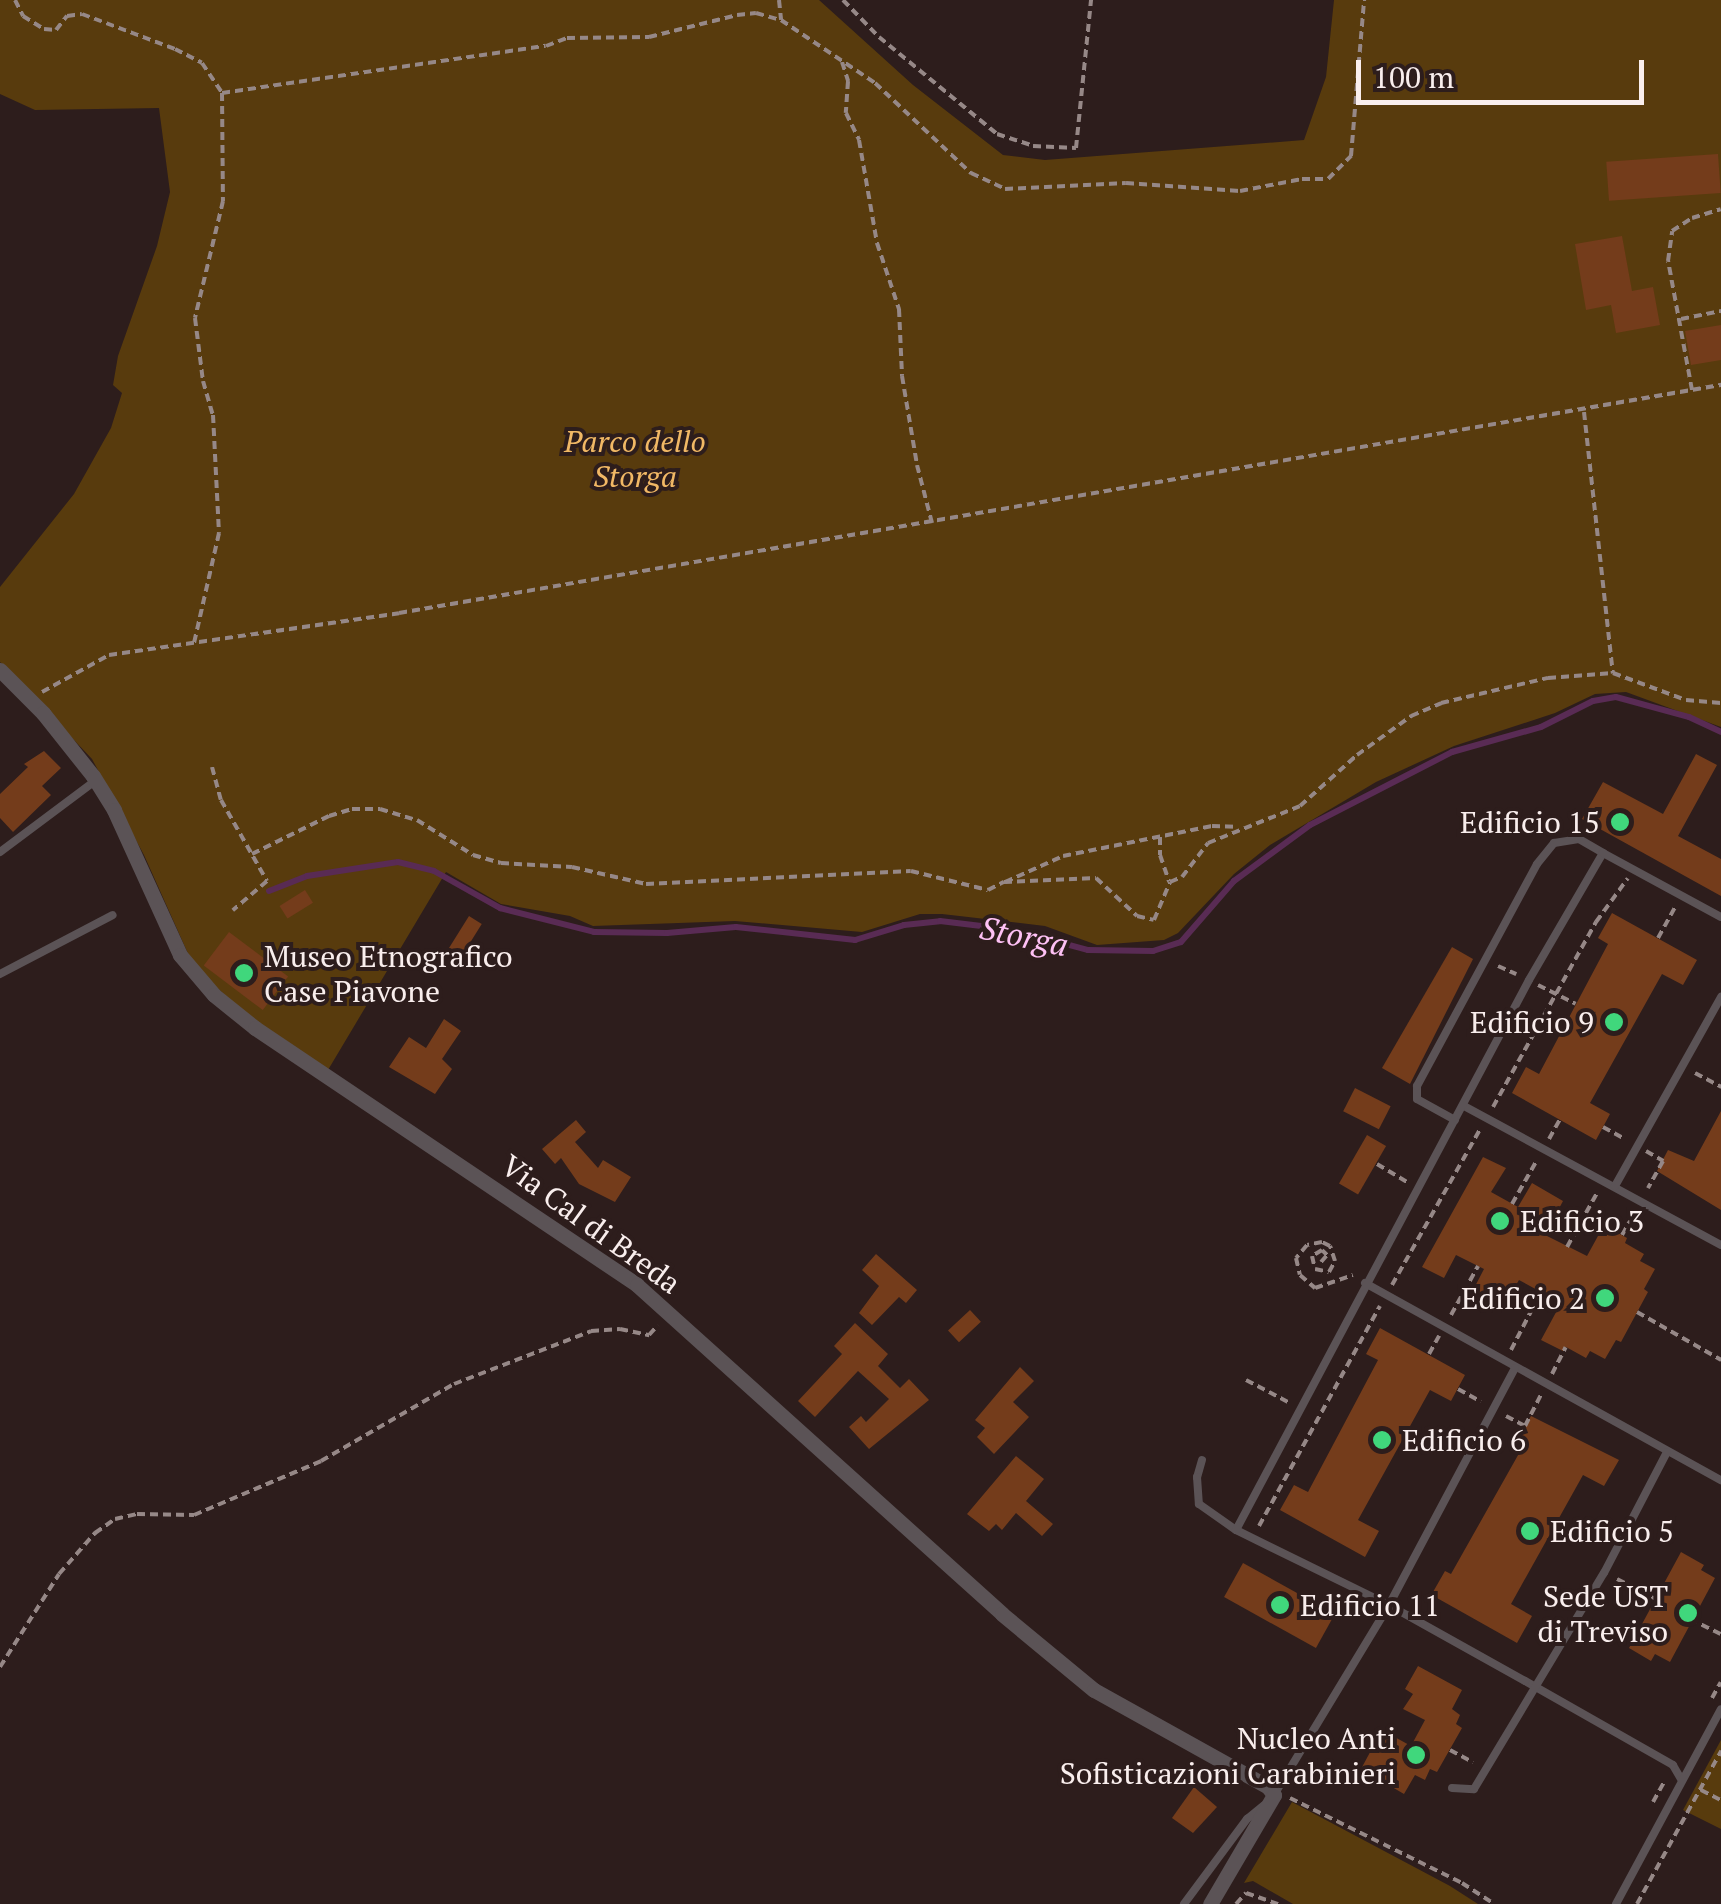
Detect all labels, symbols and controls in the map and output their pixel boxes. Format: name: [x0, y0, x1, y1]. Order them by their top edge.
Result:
scale bar: [1361, 40, 1648, 102]
text: 100 m: [1373, 57, 1454, 97]
park label: Parco dello Storga: [564, 423, 706, 494]
place label: Edificio 15: [1460, 804, 1600, 840]
marker: Edificio 15: [1609, 811, 1631, 833]
water label: Storga: [976, 908, 1072, 964]
place label: Museo Etnografico Case Piavone: [264, 938, 513, 1008]
marker: Museo Etnografico Case Piavone: [233, 962, 255, 984]
place label: Edificio 9: [1470, 1004, 1594, 1040]
marker: Edificio 9: [1603, 1011, 1625, 1033]
street label: Via Cal di Breda: [494, 1147, 688, 1301]
place label: Edificio 3: [1520, 1203, 1644, 1239]
marker: Edificio 3: [1489, 1210, 1511, 1232]
place label: Edificio 2: [1461, 1280, 1585, 1316]
marker: Edificio 2: [1594, 1287, 1616, 1309]
place label: Edificio 6: [1402, 1422, 1526, 1458]
marker: Edificio 6: [1371, 1429, 1393, 1451]
place label: Edificio 5: [1550, 1513, 1674, 1549]
marker: Edificio 5: [1519, 1520, 1541, 1542]
place label: Sede UST di Treviso: [1537, 1578, 1668, 1648]
place label: Edificio 11: [1300, 1587, 1440, 1623]
marker: Edificio 11: [1269, 1594, 1291, 1616]
marker: Sede UST di Treviso: [1677, 1602, 1699, 1624]
place label: Nucleo Anti Sofisticazioni Carabinieri: [1060, 1720, 1396, 1790]
marker: Nucleo Anti Sofisticazioni Carabinieri: [1405, 1744, 1427, 1766]

